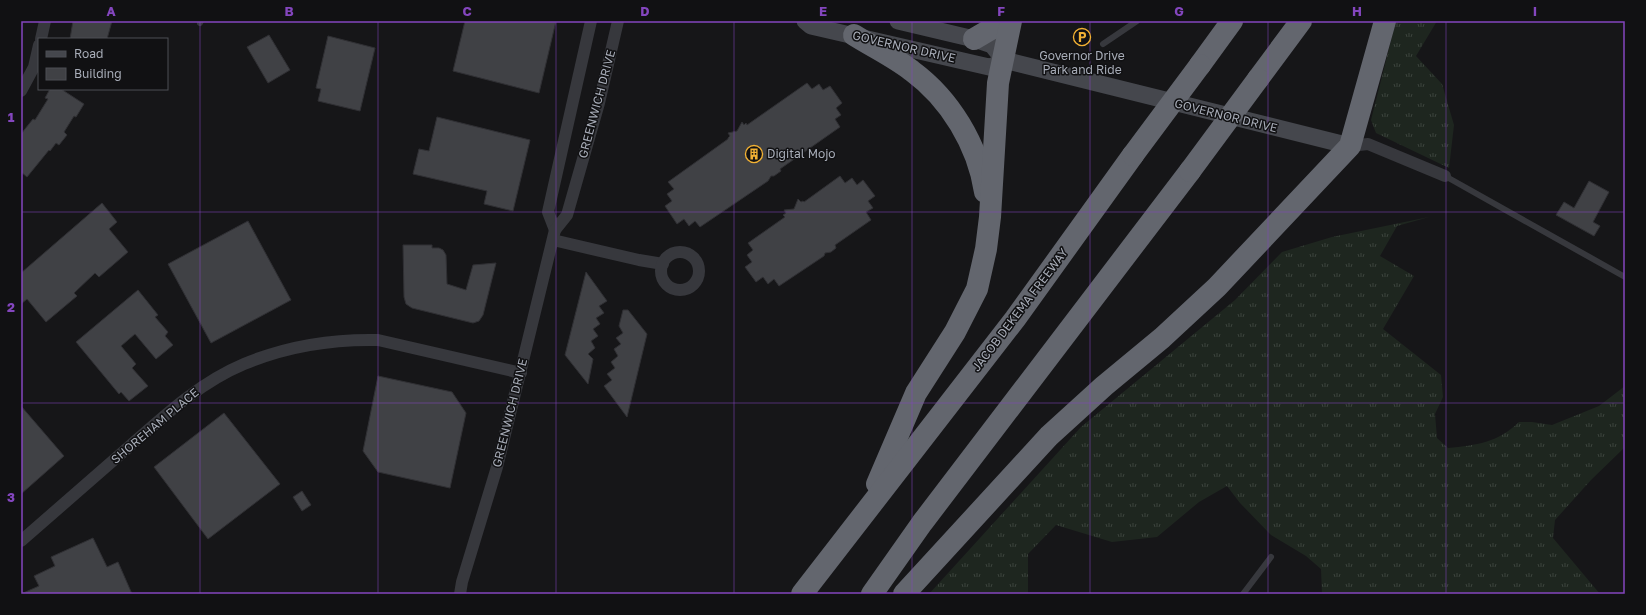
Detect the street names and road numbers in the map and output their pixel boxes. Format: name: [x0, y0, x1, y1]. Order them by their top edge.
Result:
street label: GOVERNOR DRIVE: [851, 27, 957, 66]
street label: GREENWICH DRIVE: [575, 48, 618, 160]
street label: GOVERNOR DRIVE: [1173, 95, 1279, 136]
street label: JACOB DEKEMA FREEWAY: [968, 245, 1071, 374]
street label: GREENWICH DRIVE: [489, 357, 530, 469]
street label: SHOREHAM PLACE: [108, 385, 202, 467]

